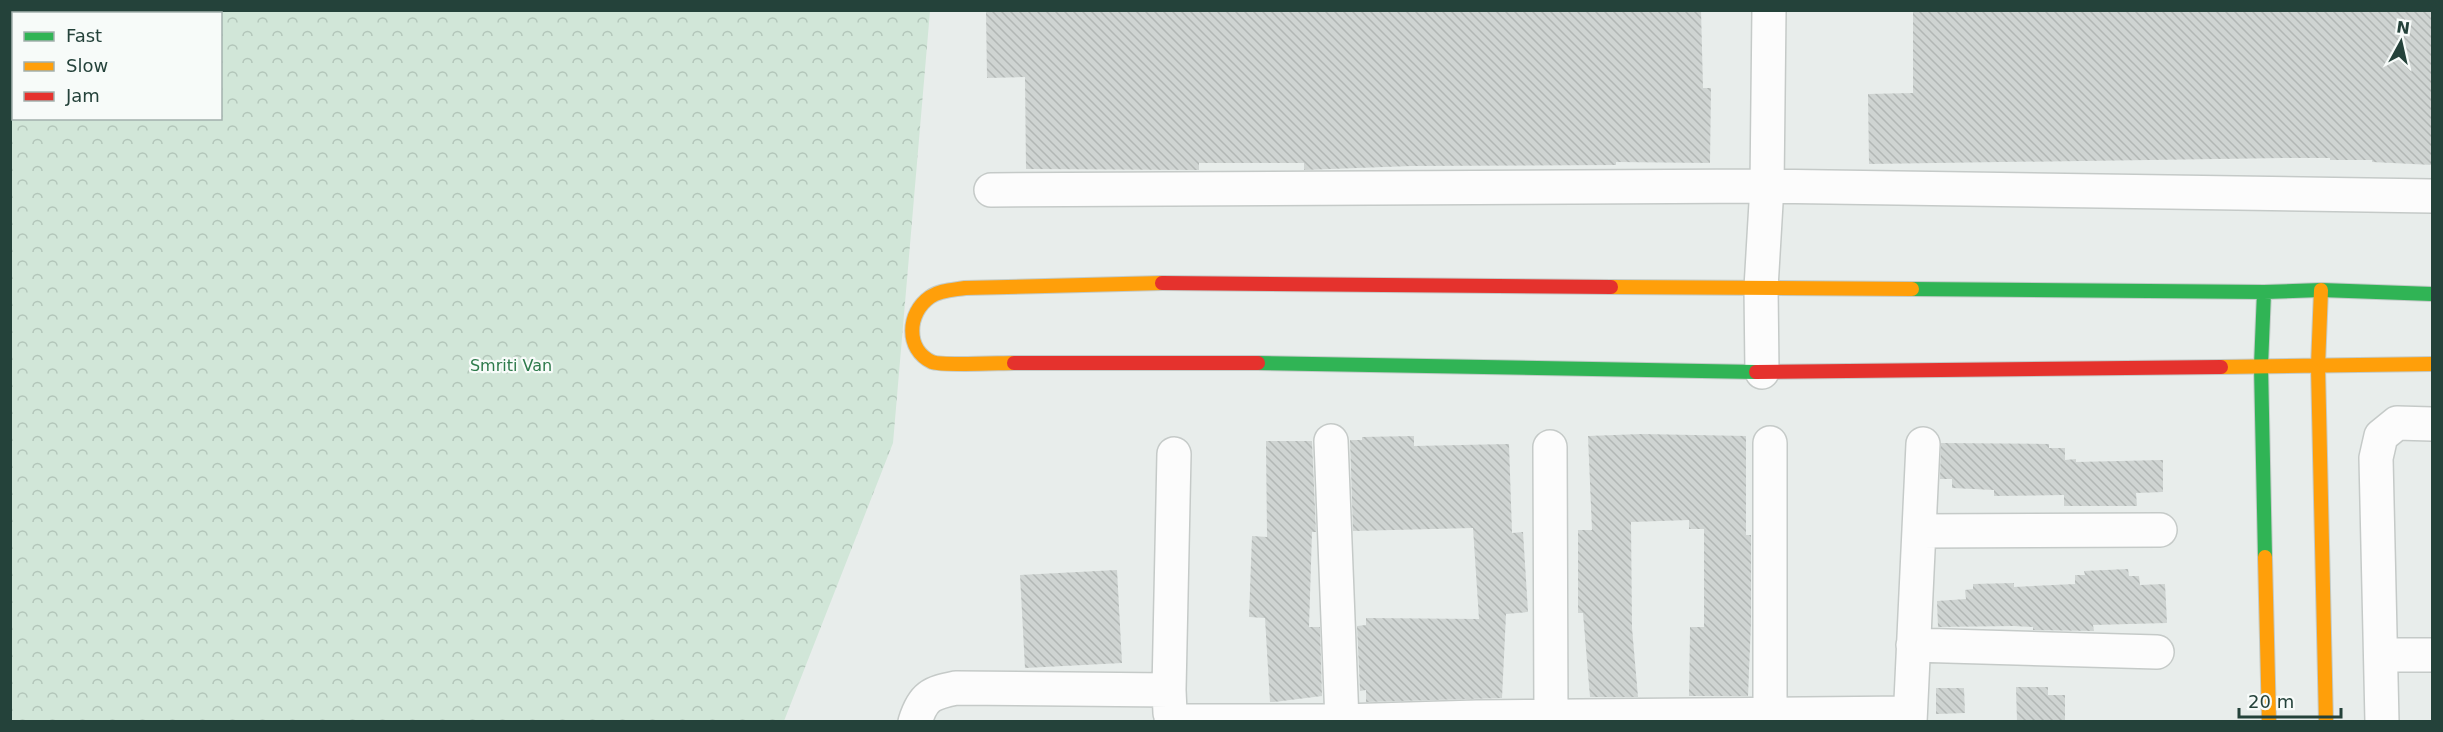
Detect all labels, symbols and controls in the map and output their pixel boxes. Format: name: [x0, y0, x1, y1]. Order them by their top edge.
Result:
legend: [12, 12, 222, 120]
north arrow: [2371, 12, 2431, 72]
text: N: [2395, 17, 2411, 38]
text: Fast: [66, 25, 102, 46]
text: Slow: [66, 55, 108, 76]
text: Jam: [65, 85, 100, 106]
park label: Smriti Van: [470, 356, 552, 375]
scale bar: [2239, 681, 2341, 719]
text: 20 m: [2248, 691, 2294, 712]

